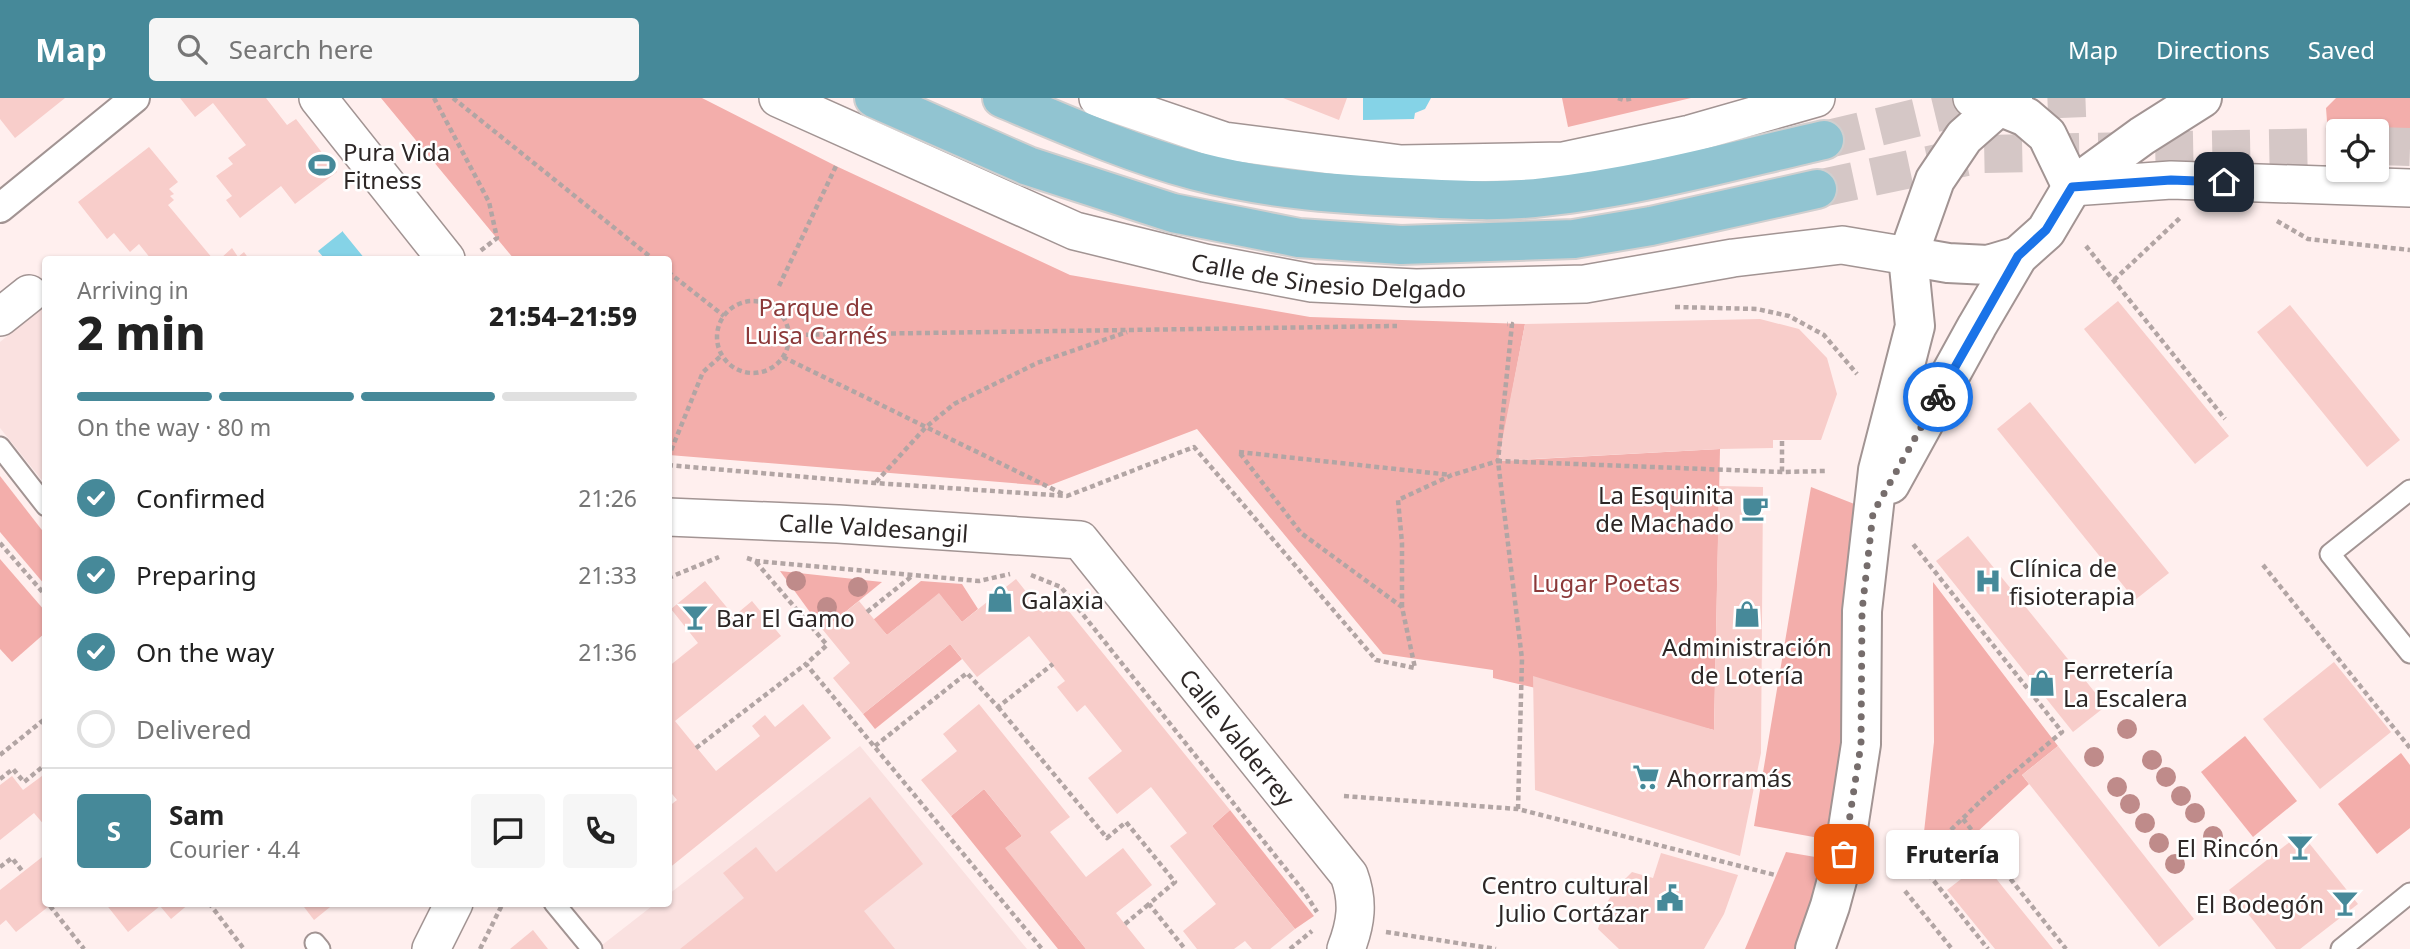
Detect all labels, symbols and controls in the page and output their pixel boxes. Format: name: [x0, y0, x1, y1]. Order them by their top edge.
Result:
search box: [149, 18, 639, 81]
text: Map: [35, 27, 107, 72]
icon: search: [173, 30, 211, 68]
text: Search here: [229, 31, 373, 67]
text: Map: [2068, 33, 2118, 66]
text: Directions: [2156, 33, 2270, 66]
text: Saved: [2308, 33, 2375, 66]
map controls: [2326, 119, 2389, 182]
button: locate: [2326, 119, 2389, 182]
place label: Pura Vida Fitness: [343, 135, 450, 196]
sports icon: Pura Vida Fitness: [307, 150, 337, 180]
pin: [2194, 152, 2254, 212]
icon: home: [2205, 163, 2243, 201]
street label: Calle de Sinesio Delgado: [1188, 244, 1466, 305]
text: Arriving in: [77, 274, 189, 306]
park label: Parque de Luisa Carnés: [744, 290, 888, 351]
text: 21:54–21:59: [489, 298, 637, 334]
text: 2 min: [77, 301, 206, 363]
courier: [1903, 362, 1973, 432]
icon: bike: [1919, 378, 1957, 416]
text: On the way · 80 m: [77, 411, 271, 443]
place label: La Esquinita de Machado: [1595, 478, 1734, 539]
icon: check: [77, 479, 115, 517]
text: Confirmed: [136, 480, 266, 516]
text: 21:26: [578, 482, 637, 514]
cafe icon: La Esquinita de Machado: [1740, 493, 1770, 523]
street label: Calle Valdesangil: [778, 505, 970, 549]
place label: Clínica de fisioterapia: [2009, 551, 2135, 612]
icon: check: [77, 556, 115, 594]
text: Preparing: [136, 557, 257, 593]
text: 21:33: [578, 559, 637, 591]
park label: Lugar Poetas: [1532, 566, 1680, 599]
hospital icon: Clínica de fisioterapia: [1973, 566, 2003, 596]
place label: Galaxia: [1021, 583, 1104, 616]
shop icon: Galaxia: [985, 584, 1015, 614]
shop icon: Administración de Lotería: [1732, 599, 1762, 629]
place label: Bar El Gamo: [716, 601, 855, 634]
bar icon: Bar El Gamo: [680, 602, 710, 632]
place label: Administración de Lotería: [1662, 630, 1832, 691]
icon: check: [77, 633, 115, 671]
text: On the way: [136, 634, 274, 670]
text: 21:36: [578, 636, 637, 668]
place label: Ferretería La Escalera: [2063, 653, 2188, 714]
street label: Calle Valderrey: [1173, 661, 1304, 813]
shop icon: Ferretería La Escalera: [2027, 668, 2057, 698]
text: Delivered: [136, 711, 252, 747]
place label: Ahorramás: [1667, 761, 1792, 794]
supermarket icon: Ahorramás: [1631, 762, 1661, 792]
button: chat: [471, 794, 545, 868]
button: phone: [563, 794, 637, 868]
text: Sam: [169, 797, 224, 833]
text: S: [107, 813, 121, 849]
pin: [1814, 824, 1874, 884]
callout: Frutería: [1886, 830, 2019, 878]
place label: El Rincón: [2176, 831, 2279, 864]
bar icon: El Rincón: [2285, 832, 2315, 862]
text: Courier · 4.4: [169, 833, 300, 865]
icon: bag: [1825, 835, 1863, 873]
text: Frutería: [1905, 838, 2000, 870]
place label: Centro cultural Julio Cortázar: [1481, 868, 1649, 929]
public building icon: Centro cultural Julio Cortázar: [1655, 883, 1685, 913]
place label: El Bodegón: [2196, 887, 2324, 920]
bar icon: El Bodegón: [2330, 888, 2360, 918]

